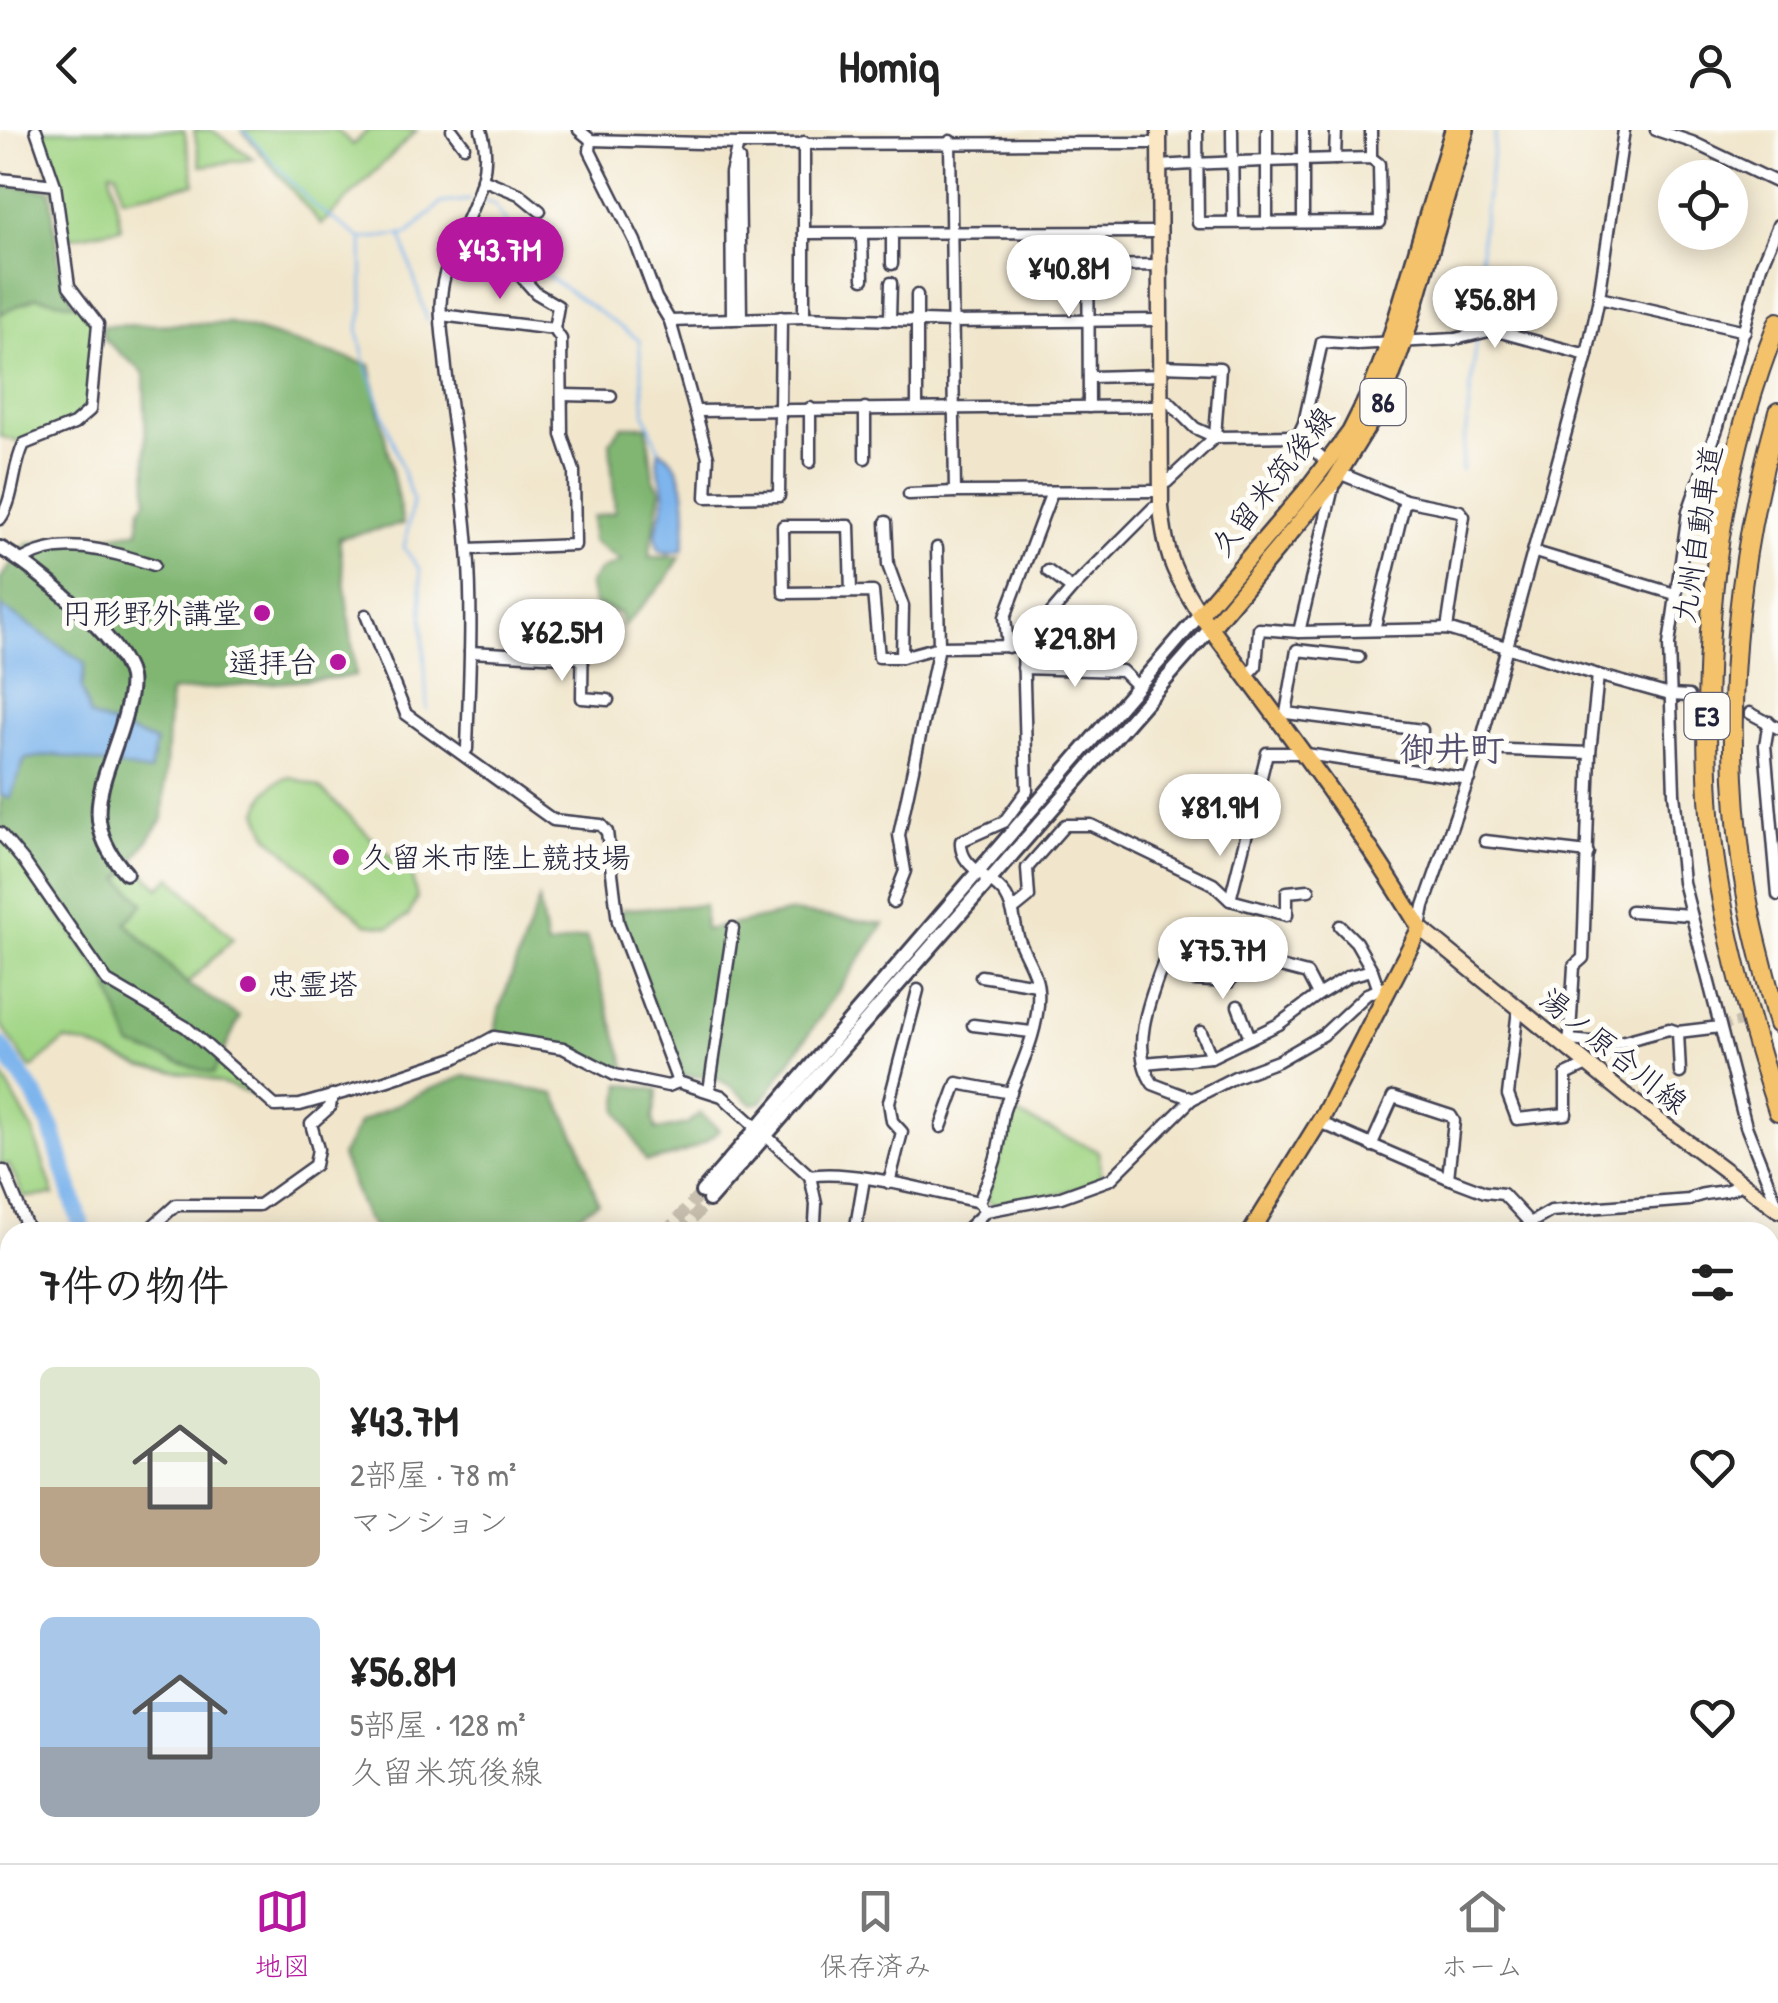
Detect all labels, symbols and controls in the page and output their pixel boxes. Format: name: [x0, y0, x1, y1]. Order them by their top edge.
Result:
text: Homiq: [839, 35, 939, 96]
icon: back: [40, 38, 95, 93]
icon: person: [1683, 38, 1738, 93]
map controls: [1658, 160, 1748, 250]
button: locate: [1658, 160, 1748, 250]
pin: ¥43.7M: [419, 217, 581, 302]
text: ¥43.7M: [459, 228, 541, 271]
pin: ¥40.8M: [988, 235, 1150, 320]
text: ¥40.8M: [1029, 246, 1109, 289]
pin: ¥56.8M: [1414, 266, 1576, 351]
text: ¥56.8M: [1455, 277, 1535, 320]
road number: 86: [1360, 379, 1406, 425]
street label: 久留米筑後線: [1201, 398, 1343, 564]
street label: 九州自動車道: [1663, 442, 1731, 626]
place label: 円形野外講堂: [62, 593, 242, 633]
pin: ¥62.5M: [481, 599, 643, 684]
marker: 円形野外講堂: [251, 602, 273, 624]
pin: ¥29.8M: [994, 605, 1156, 690]
text: ¥62.5M: [521, 610, 603, 653]
text: ¥29.8M: [1034, 616, 1116, 659]
place label: 遥拝台: [228, 642, 318, 682]
marker: 遥拝台: [327, 651, 349, 673]
road number: E3: [1684, 693, 1730, 739]
district label: 御井町: [1399, 725, 1505, 772]
pin: ¥81.9M: [1139, 774, 1301, 859]
text: ¥81.9M: [1181, 785, 1259, 828]
place label: 久留米市陸上競技場: [361, 837, 631, 877]
marker: 久留米市陸上競技場: [330, 846, 352, 868]
pin: ¥75.7M: [1142, 917, 1304, 1002]
text: ¥75.7M: [1180, 928, 1266, 971]
place label: 忠霊塔: [268, 964, 358, 1004]
marker: 忠霊塔: [237, 973, 259, 995]
street label: 湯ノ原合川線: [1531, 978, 1697, 1122]
icon: filters: [1685, 1255, 1740, 1310]
text: 7件の物件: [40, 1256, 229, 1313]
text: ¥43.7M: [350, 1392, 459, 1449]
icon: home: [120, 1407, 240, 1527]
icon: heart: [1685, 1440, 1740, 1495]
text: 2部屋 · 78 m²: [350, 1453, 516, 1496]
text: マンション: [350, 1500, 509, 1543]
text: ¥56.8M: [350, 1642, 456, 1699]
icon: home: [120, 1657, 240, 1777]
icon: heart: [1685, 1690, 1740, 1745]
text: 5部屋 · 128 m²: [350, 1703, 526, 1746]
text: 久留米筑後線: [350, 1750, 542, 1793]
tab: 地図: [255, 1884, 311, 1985]
tab: 保存済み: [820, 1884, 932, 1985]
tab: ホーム: [1441, 1884, 1523, 1985]

